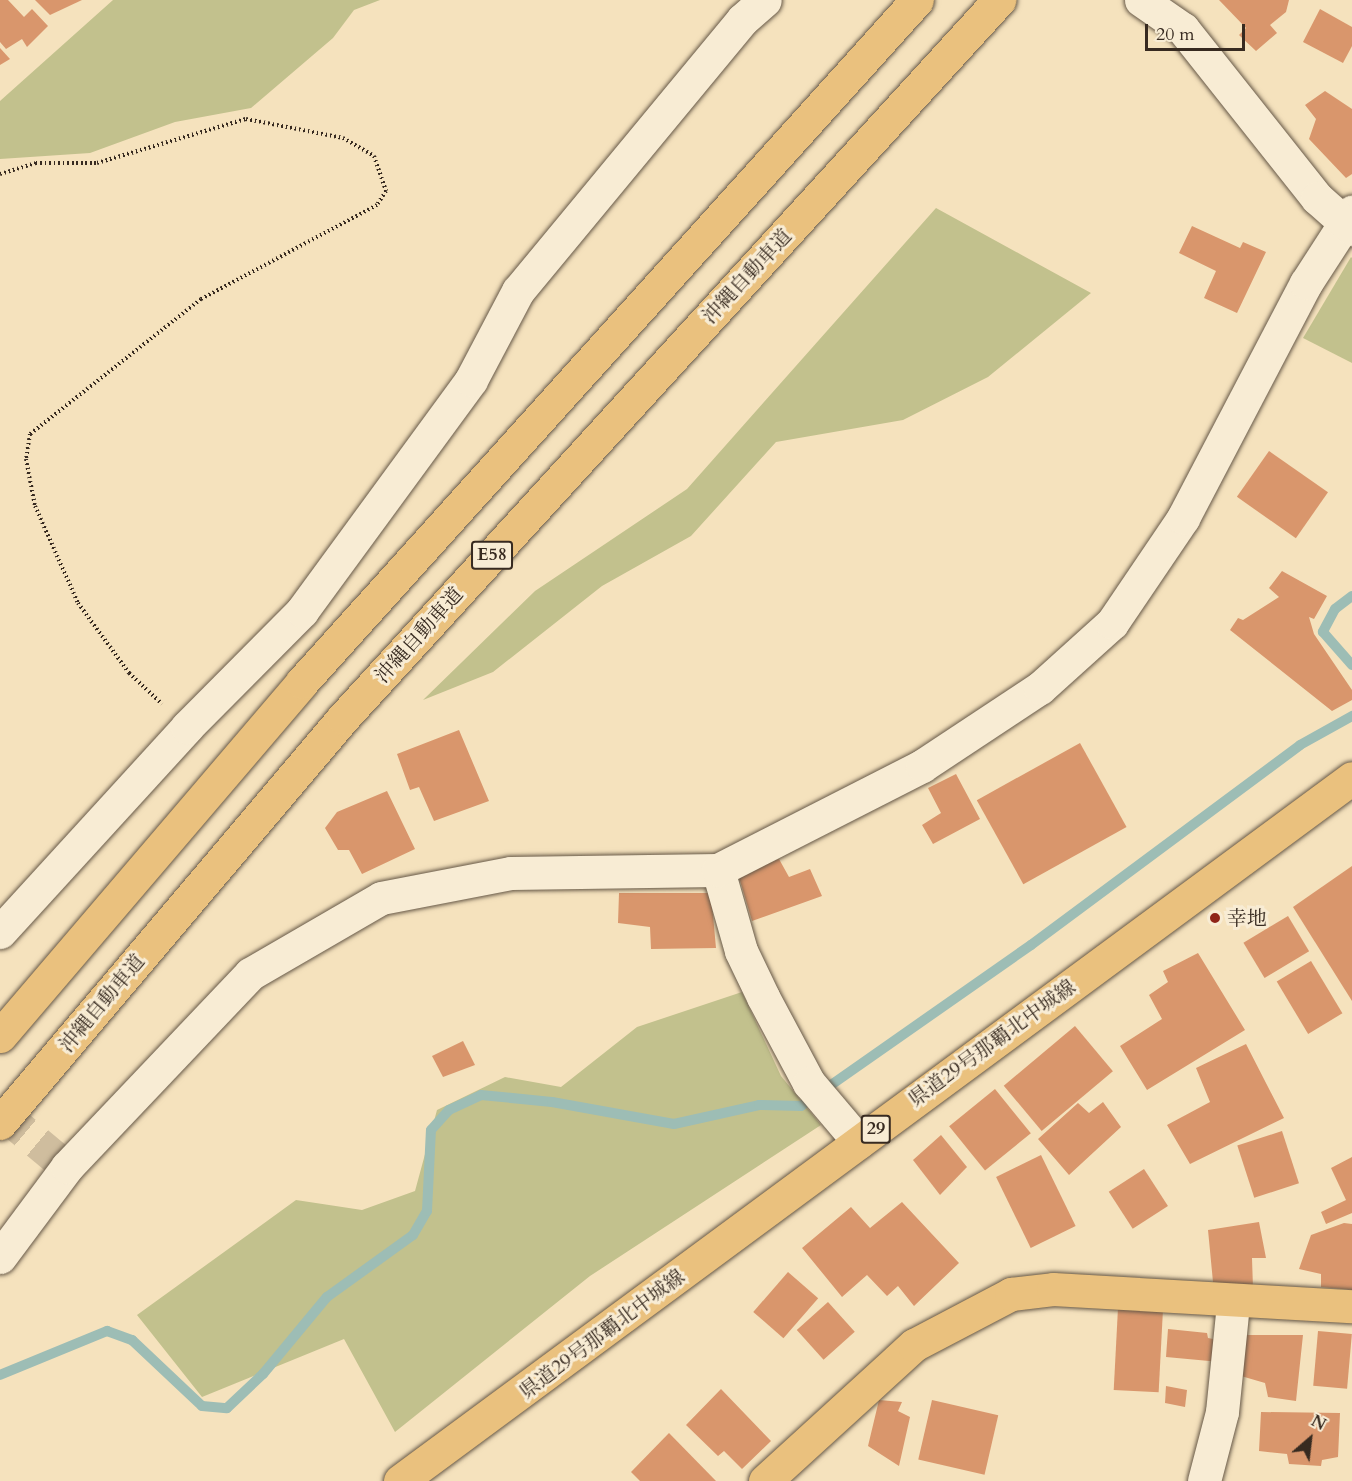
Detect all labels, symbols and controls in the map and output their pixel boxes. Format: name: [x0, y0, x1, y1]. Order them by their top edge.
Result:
scale bar: [1148, 12, 1248, 50]
text: 20 m: [1156, 22, 1195, 47]
street label: 沖縄自動車道: [697, 224, 797, 328]
road number: E58: [471, 540, 513, 570]
street label: 沖縄自動車道: [370, 582, 468, 688]
place label: 幸地: [1227, 906, 1267, 930]
marker: 幸地: [1208, 911, 1222, 925]
street label: 沖縄自動車道: [54, 949, 150, 1057]
street label: 県道29号那覇北中城線: [904, 974, 1080, 1112]
road number: 29: [860, 1114, 892, 1144]
street label: 県道29号那覇北中城線: [515, 1264, 689, 1404]
north arrow: [1280, 1409, 1340, 1469]
text: N: [1307, 1410, 1330, 1436]

